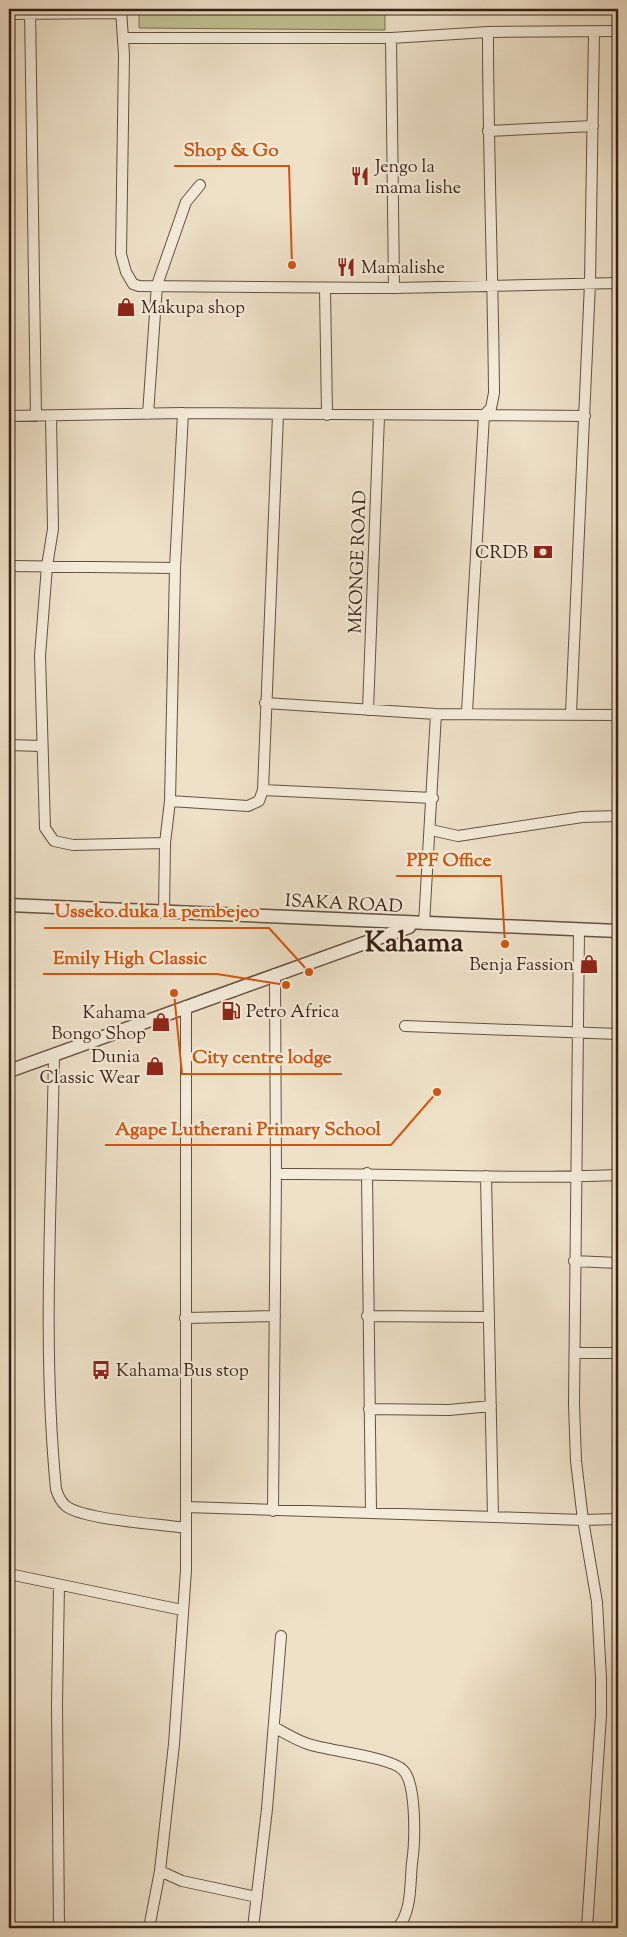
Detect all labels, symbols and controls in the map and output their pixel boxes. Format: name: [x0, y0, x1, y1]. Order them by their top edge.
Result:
callout: Shop & Go: [174, 132, 289, 166]
text: Shop & Go: [183, 138, 279, 165]
place label: Jengo la mama lishe: [374, 155, 461, 202]
restaurant icon: Jengo la mama lishe: [349, 165, 371, 187]
restaurant icon: Mamalishe: [335, 256, 357, 278]
place label: Mamalishe: [361, 256, 445, 282]
shop icon: Makupa shop: [115, 296, 137, 318]
place label: Makupa shop: [141, 296, 245, 322]
street label: MKONGE ROAD: [344, 490, 374, 634]
place label: CRDB: [475, 541, 528, 567]
bank icon: CRDB: [532, 541, 554, 563]
callout: PPF Office: [396, 842, 501, 876]
text: PPF Office: [407, 848, 492, 875]
street label: ISAKA ROAD: [284, 889, 403, 921]
callout: Usseko duka la pembejeo: [44, 894, 269, 928]
text: Usseko duka la pembejeo: [55, 899, 260, 926]
district label: Kahama: [365, 924, 463, 964]
callout: Emily High Classic: [43, 940, 217, 974]
text: Emily High Classic: [53, 946, 208, 973]
place label: Benja Fassion: [469, 953, 574, 979]
shop icon: Benja Fassion: [578, 953, 600, 975]
fuel station icon: Petro Africa: [220, 1000, 242, 1022]
place label: Petro Africa: [246, 1000, 339, 1026]
place label: Kahama Bongo Shop: [51, 1001, 146, 1048]
shop icon: Kahama Bongo Shop: [150, 1011, 172, 1033]
callout: City centre lodge: [182, 1040, 342, 1074]
place label: Dunia Classic Wear: [40, 1045, 140, 1092]
text: City centre lodge: [192, 1045, 332, 1072]
shop icon: Dunia Classic Wear: [144, 1055, 166, 1077]
callout: Agape Lutherani Primary School: [105, 1111, 391, 1145]
text: Agape Lutherani Primary School: [115, 1117, 382, 1144]
bus stop icon: Kahama Bus stop: [90, 1359, 112, 1381]
place label: Kahama Bus stop: [116, 1359, 249, 1385]

